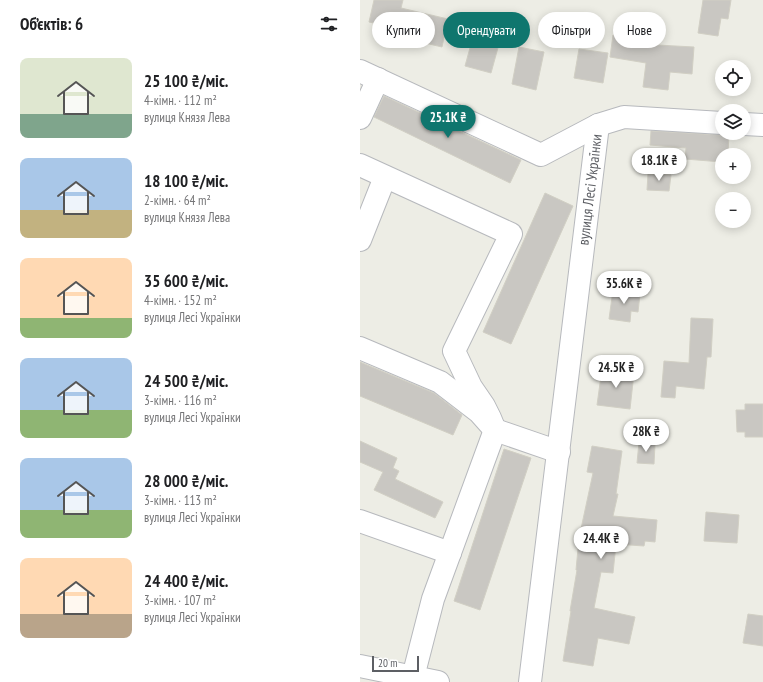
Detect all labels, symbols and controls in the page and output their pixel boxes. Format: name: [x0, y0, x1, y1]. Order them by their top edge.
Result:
chip: Купити: [372, 12, 435, 48]
chip: Орендувати: [443, 12, 530, 48]
chip: Фільтри: [538, 12, 605, 48]
chip: Нове: [613, 12, 666, 48]
text: Об’єктів: 6: [20, 13, 83, 35]
icon: filters: [318, 13, 340, 35]
map controls: [715, 60, 751, 228]
button: locate: [715, 60, 751, 96]
text: 25 100 ₴/міс.: [144, 70, 228, 92]
icon: home: [52, 74, 100, 122]
text: 4-кімн. · 112 m²: [144, 92, 217, 109]
button: layers: [715, 104, 751, 140]
pin: 25.1K ₴: [411, 105, 485, 139]
text: вулиця Князя Лева: [144, 109, 230, 126]
text: 25.1K ₴: [430, 109, 466, 126]
street label: вулиця Лесі Українки: [573, 133, 606, 246]
pin: 18.1K ₴: [622, 148, 696, 182]
button: +: [715, 148, 751, 184]
text: 18.1K ₴: [641, 152, 677, 169]
text: 18 100 ₴/міс.: [144, 170, 228, 192]
icon: home: [52, 174, 100, 222]
text: 2-кімн. · 64 m²: [144, 192, 211, 209]
button: −: [715, 192, 751, 228]
text: вулиця Князя Лева: [144, 209, 230, 226]
text: 35 600 ₴/міс.: [144, 270, 228, 292]
pin: 35.6K ₴: [587, 271, 661, 305]
icon: home: [52, 274, 100, 322]
text: 35.6K ₴: [606, 275, 642, 292]
text: 4-кімн. · 152 m²: [144, 292, 217, 309]
text: вулиця Лесі Українки: [144, 309, 241, 326]
pin: 24.5K ₴: [579, 355, 653, 389]
text: 24.5K ₴: [598, 359, 634, 376]
text: 24 500 ₴/міс.: [144, 370, 228, 392]
icon: home: [52, 374, 100, 422]
text: 3-кімн. · 116 m²: [144, 392, 217, 409]
text: вулиця Лесі Українки: [144, 409, 241, 426]
pin: 28K ₴: [618, 419, 674, 453]
text: 28K ₴: [632, 423, 660, 440]
text: 28 000 ₴/міс.: [144, 470, 228, 492]
icon: home: [52, 474, 100, 522]
text: 3-кімн. · 113 m²: [144, 492, 217, 509]
text: вулиця Лесі Українки: [144, 509, 241, 526]
pin: 24.4K ₴: [564, 526, 638, 560]
text: 24.4K ₴: [583, 530, 619, 547]
text: 24 400 ₴/міс.: [144, 570, 228, 592]
icon: home: [52, 574, 100, 622]
text: 3-кімн. · 107 m²: [144, 592, 216, 609]
text: вулиця Лесі Українки: [144, 609, 241, 626]
scale bar: [372, 654, 419, 673]
text: 20 m: [378, 656, 397, 670]

